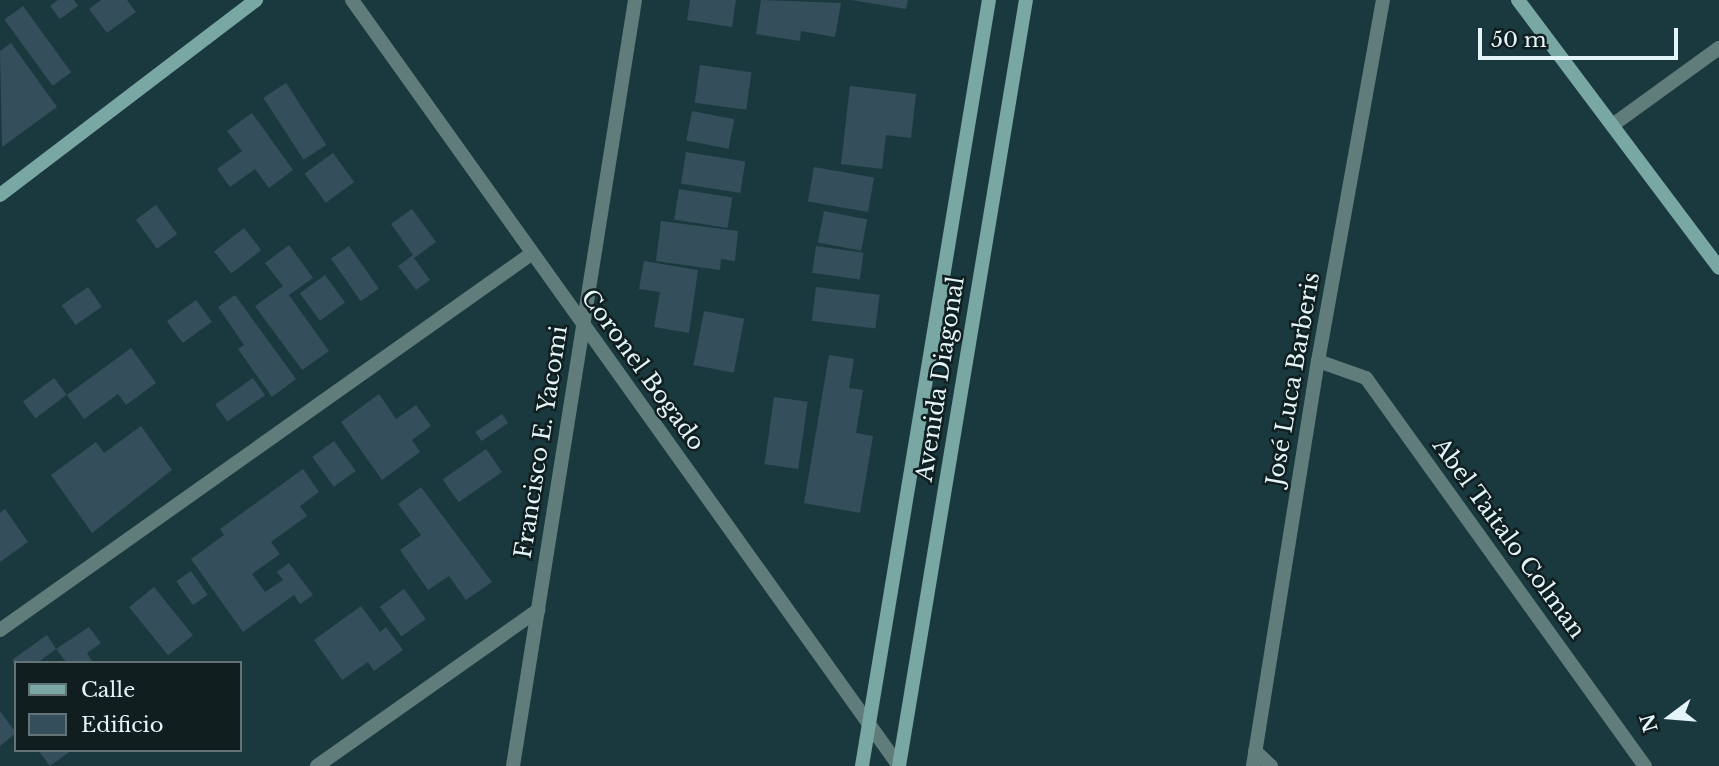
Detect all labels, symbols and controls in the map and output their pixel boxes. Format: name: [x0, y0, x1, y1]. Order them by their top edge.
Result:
scale bar: [1481, 14, 1680, 58]
text: 50 m: [1491, 27, 1546, 53]
street label: José Luca Barberis: [1261, 270, 1325, 488]
street label: Avenida Diagonal: [910, 274, 970, 484]
street label: Coronel Bogado: [575, 284, 711, 456]
street label: Francisco E. Yacomi: [509, 323, 573, 561]
street label: Abel Taitalo Colman: [1427, 432, 1591, 644]
legend: [14, 661, 242, 752]
text: Calle: [81, 677, 135, 703]
north arrow: [1635, 682, 1705, 752]
text: N: [1636, 711, 1663, 735]
text: Edificio: [81, 712, 163, 738]

